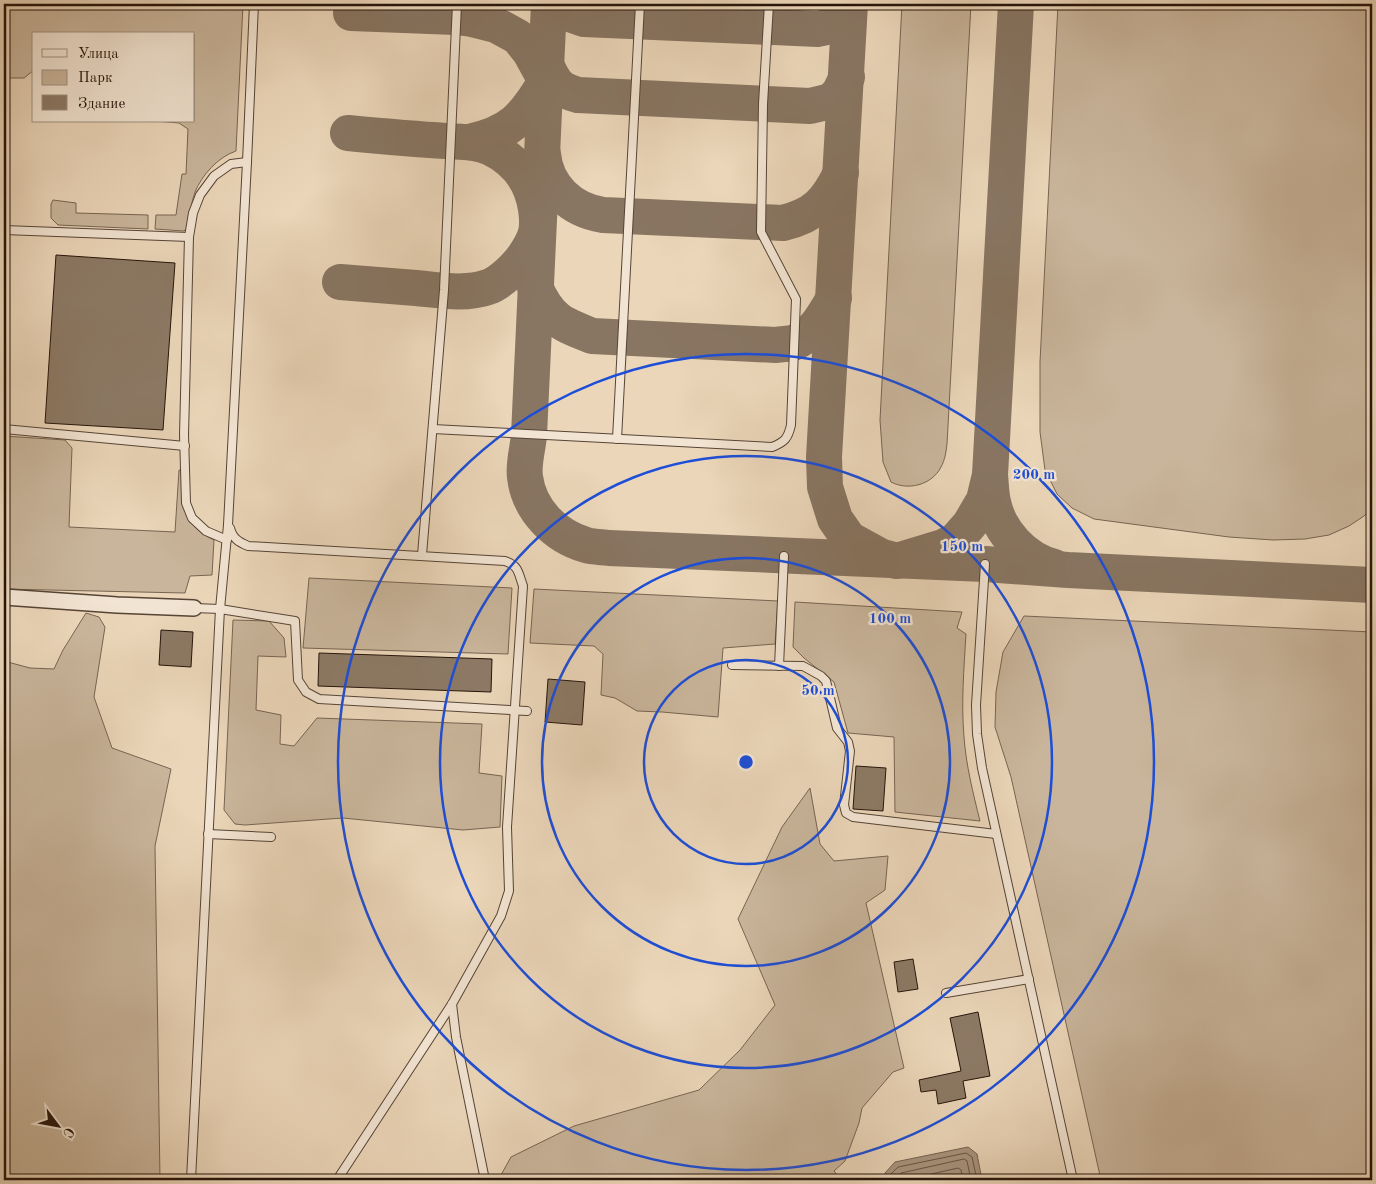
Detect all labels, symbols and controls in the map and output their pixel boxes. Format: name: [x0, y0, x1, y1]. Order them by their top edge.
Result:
legend: [32, 32, 195, 122]
text: Улица: [78, 47, 119, 62]
text: Парк: [78, 71, 113, 86]
text: Здание: [78, 97, 125, 112]
text: 200 m: [1013, 468, 1055, 483]
text: 150 m: [941, 540, 983, 555]
text: 100 m: [869, 612, 911, 627]
text: 50 m: [801, 684, 835, 699]
centre of rings: [737, 753, 755, 771]
north arrow: [32, 1102, 82, 1152]
text: С: [60, 1125, 77, 1140]

